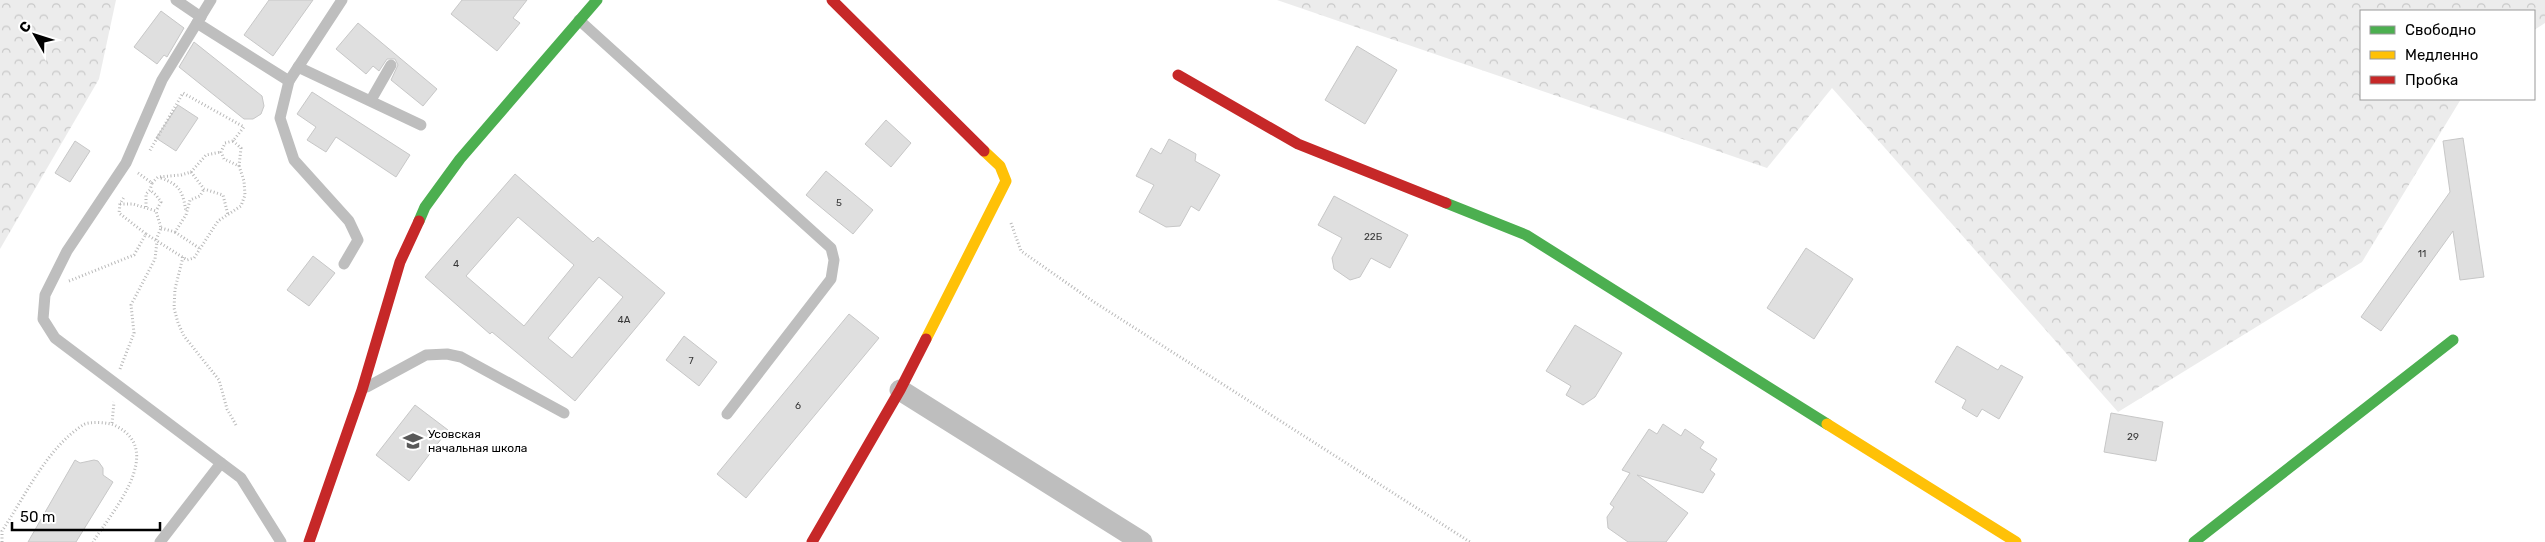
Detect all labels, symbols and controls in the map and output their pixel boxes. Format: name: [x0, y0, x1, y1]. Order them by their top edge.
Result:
north arrow: [10, 10, 60, 60]
legend: [2360, 10, 2535, 100]
text: С: [16, 18, 35, 36]
text: Свободно: [2405, 21, 2476, 39]
text: Медленно: [2405, 46, 2478, 64]
text: Пробка: [2405, 71, 2458, 89]
house number: 5: [836, 197, 842, 209]
house number: 22Б: [1364, 231, 1383, 243]
house number: 11: [2418, 248, 2426, 260]
house number: 4: [453, 258, 459, 270]
house number: 4А: [618, 314, 631, 326]
house number: 7: [688, 355, 694, 367]
house number: 6: [795, 400, 801, 412]
place label: Усовская начальная школа: [428, 427, 528, 455]
school or university icon: Усовская начальная школа: [402, 430, 424, 452]
house number: 29: [2127, 431, 2139, 443]
scale bar: [12, 500, 160, 532]
text: 50 m: [20, 508, 55, 526]

